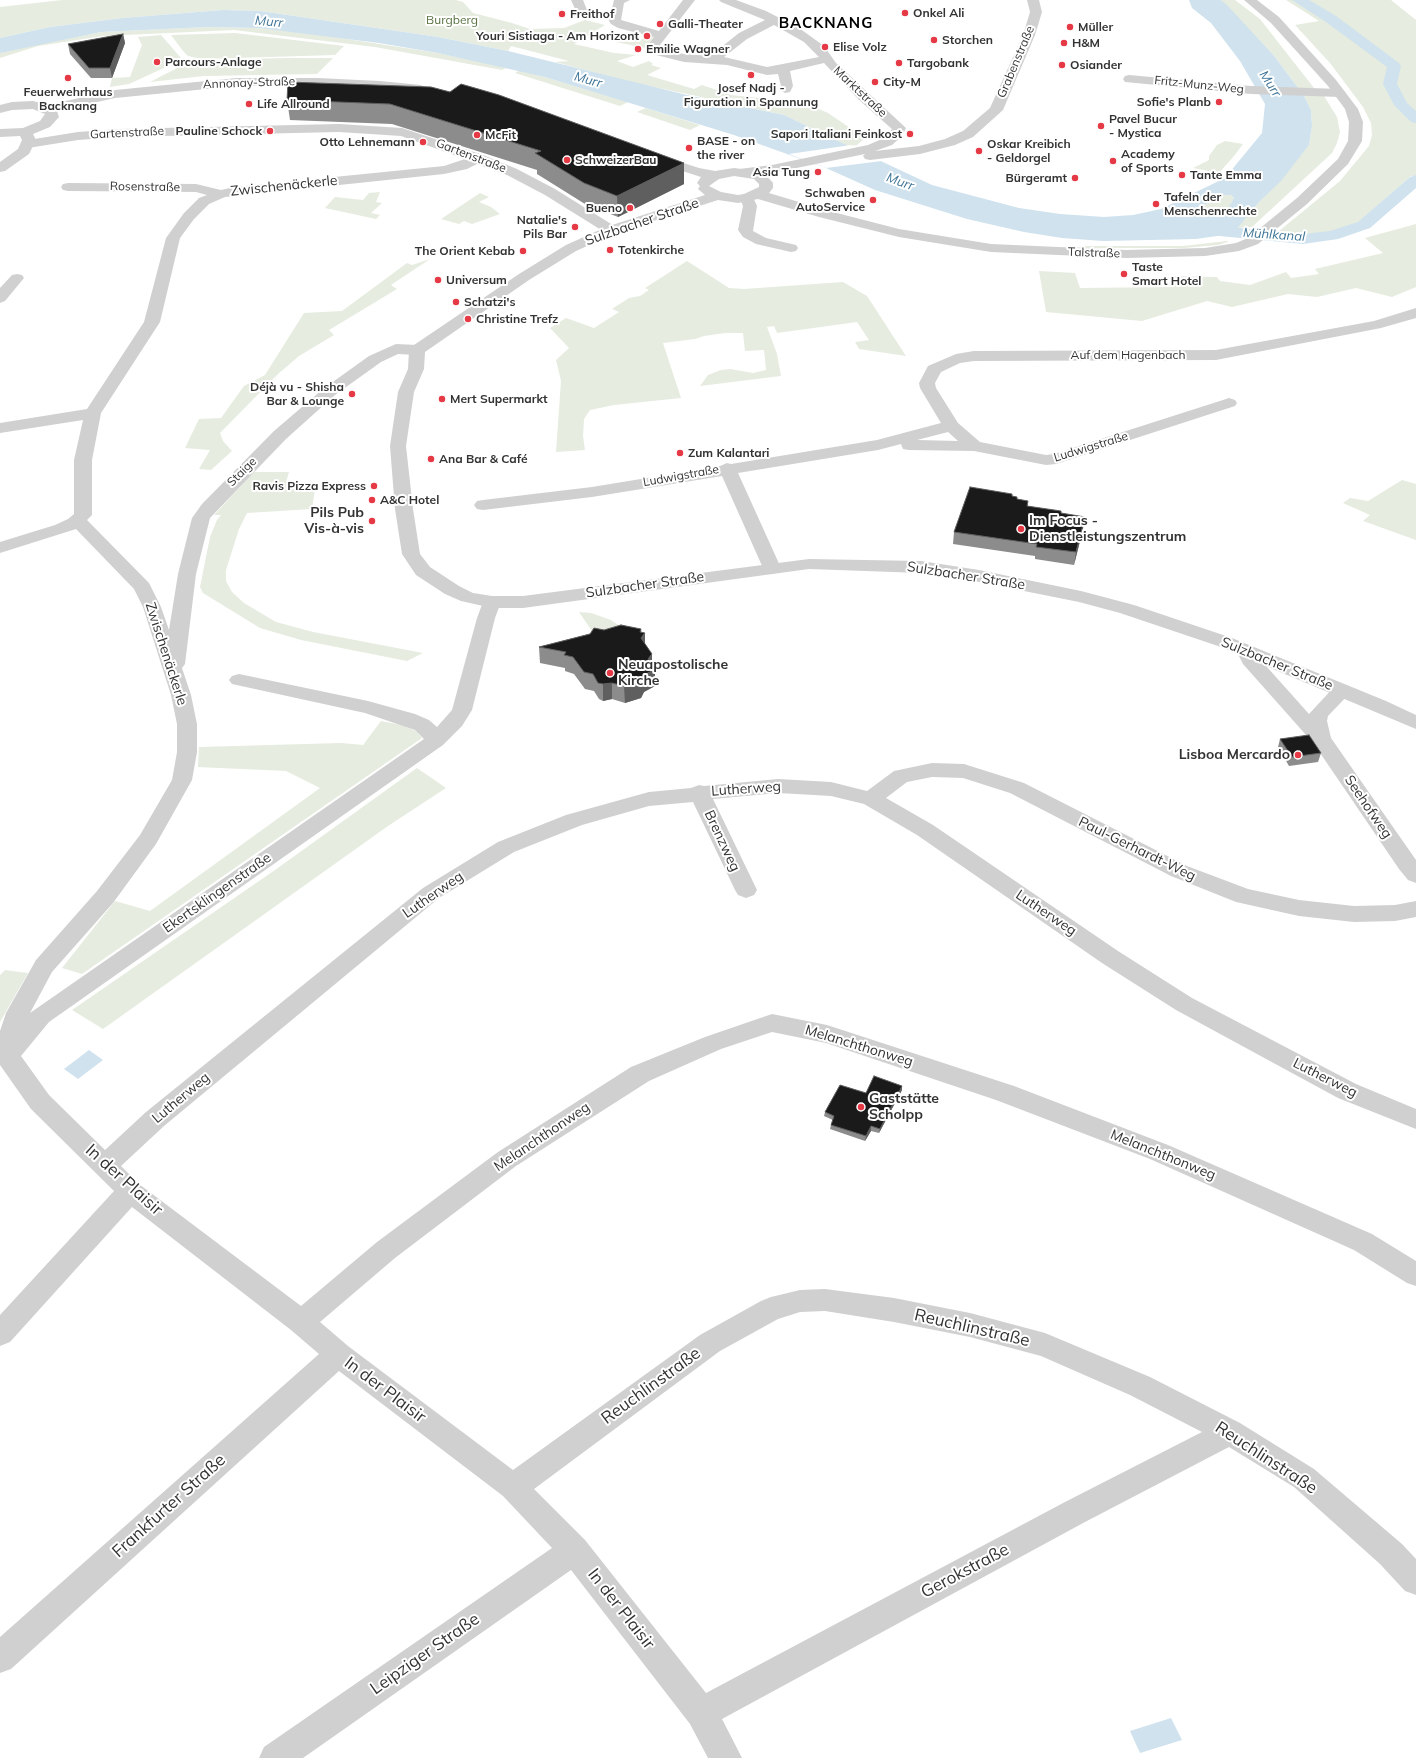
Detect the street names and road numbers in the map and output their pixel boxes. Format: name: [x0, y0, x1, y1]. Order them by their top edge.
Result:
street label: Grabenstraße: [994, 24, 1038, 100]
street label: Marktstraße: [830, 64, 890, 120]
street label: Fritz-Munz-Weg: [1154, 73, 1244, 97]
street label: Annonay-Straße: [203, 74, 295, 92]
street label: Gartenstraße: [90, 124, 164, 142]
street label: Gartenstraße: [434, 136, 508, 176]
street label: Zwischenäckerle: [230, 172, 338, 200]
street label: Rosenstraße: [110, 179, 180, 195]
street label: Sulzbacher Straße: [583, 195, 701, 249]
street label: Talstraße: [1068, 245, 1120, 261]
street label: Auf dem Hagenbach: [1071, 348, 1185, 362]
street label: Ludwigstraße: [1052, 429, 1130, 465]
street label: Staige: [224, 454, 260, 490]
street label: Ludwigstraße: [642, 462, 720, 490]
street label: Sulzbacher Straße: [906, 558, 1026, 594]
street label: Sulzbacher Straße: [585, 568, 705, 602]
street label: Zwischenäckerle: [141, 600, 191, 708]
street label: Sulzbacher Straße: [1219, 634, 1335, 694]
street label: Seehofweg: [1341, 772, 1395, 842]
street label: Lutherweg: [711, 778, 781, 800]
street label: Brenzweg: [701, 808, 743, 874]
street label: Paul-Gerhardt-Weg: [1076, 813, 1198, 885]
street label: Ekertsklingenstraße: [160, 849, 274, 937]
street label: Lutherweg: [400, 868, 466, 922]
street label: Lutherweg: [1012, 886, 1080, 940]
street label: Melanchthonweg: [803, 1022, 915, 1070]
street label: Lutherweg: [1290, 1055, 1360, 1101]
street label: Lutherweg: [149, 1069, 213, 1127]
street label: Melanchthonweg: [491, 1099, 593, 1175]
street label: Melanchthonweg: [1108, 1126, 1218, 1184]
street label: In der Plaisir: [81, 1140, 167, 1220]
street label: Reuchlinstraße: [912, 1305, 1032, 1351]
street label: Reuchlinstraße: [597, 1343, 705, 1429]
street label: In der Plaisir: [340, 1353, 430, 1427]
street label: Reuchlinstraße: [1211, 1417, 1321, 1499]
street label: Frankfurter Straße: [108, 1450, 230, 1562]
street label: Gerokstraße: [918, 1539, 1012, 1603]
street label: In der Plaisir: [583, 1565, 659, 1653]
street label: Leipziger Straße: [367, 1609, 483, 1699]

